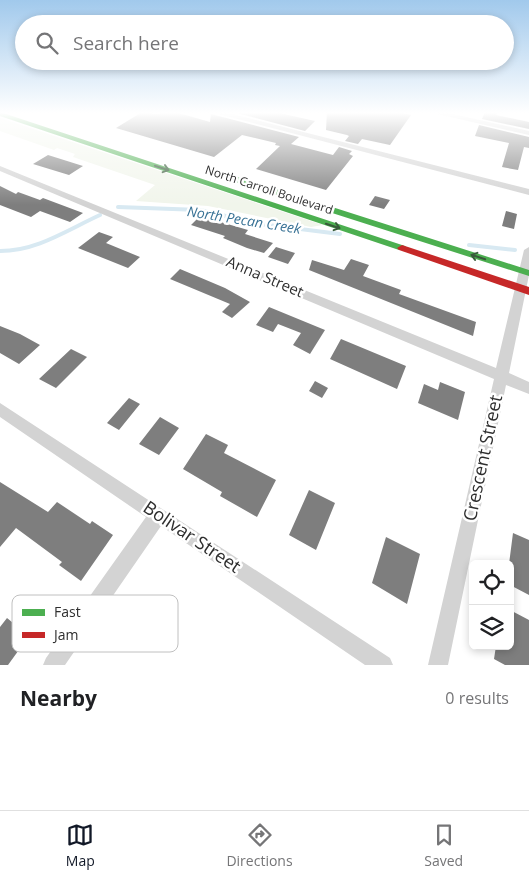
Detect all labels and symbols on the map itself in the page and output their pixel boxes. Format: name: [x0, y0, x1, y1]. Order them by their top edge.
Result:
street label: North Carroll Boulevard: [203, 161, 335, 218]
one-way arrow: [154, 164, 170, 174]
water label: North Pecan Creek: [186, 201, 303, 238]
one-way arrow: [325, 221, 341, 231]
street label: Anna Street: [224, 251, 307, 301]
one-way arrow: [470, 251, 486, 261]
street label: Crescent Street: [457, 392, 507, 523]
street label: Bolivar Street: [139, 495, 246, 578]
legend: [12, 595, 178, 652]
text: Fast: [54, 602, 81, 621]
text: Jam: [52, 625, 79, 644]

